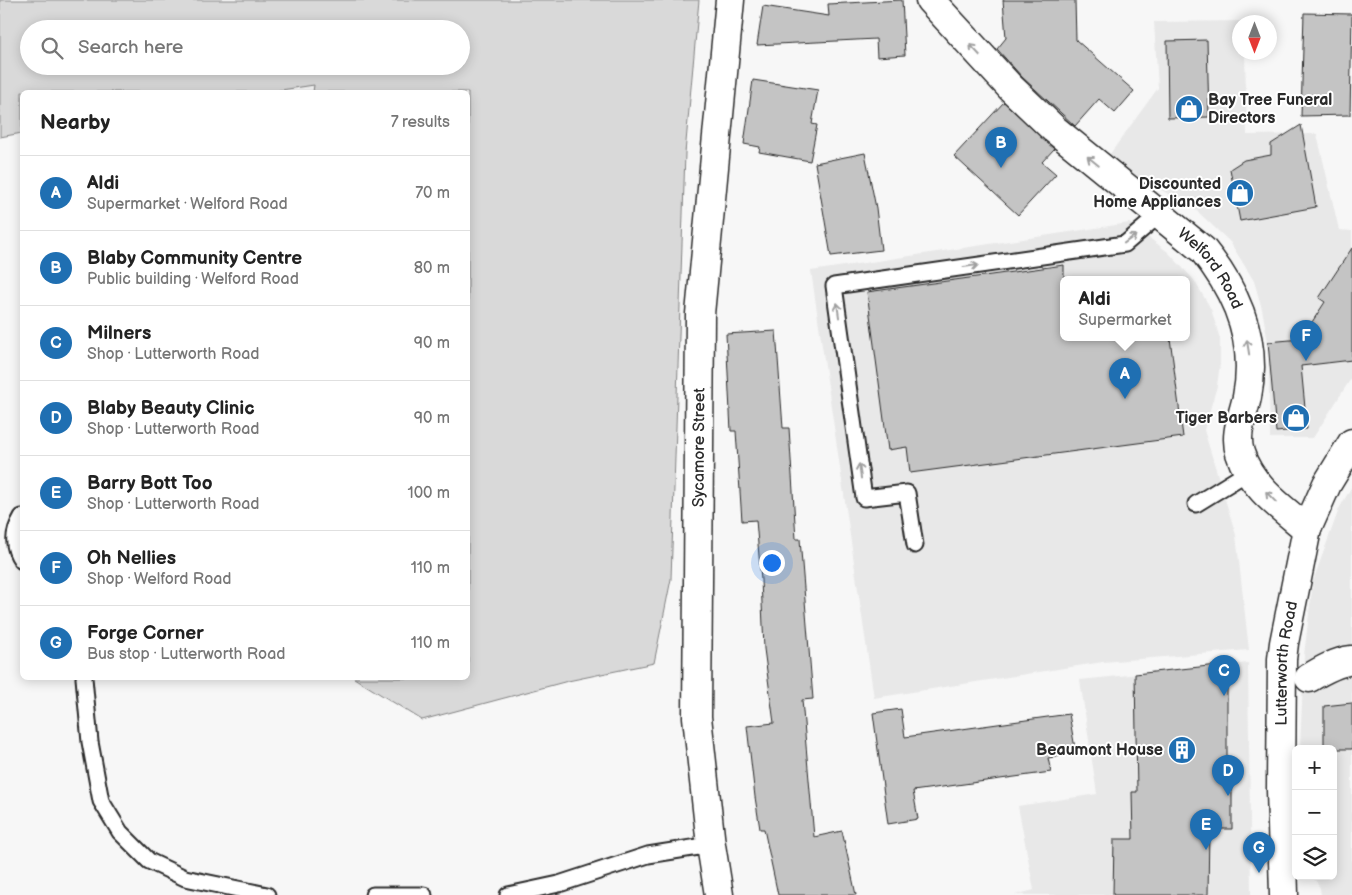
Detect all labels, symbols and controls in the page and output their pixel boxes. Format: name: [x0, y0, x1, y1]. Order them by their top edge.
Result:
north arrow: [1232, 15, 1277, 60]
search box: [20, 20, 470, 75]
icon: search: [38, 34, 66, 62]
text: Search here: [78, 36, 183, 59]
one-way arrow: [969, 43, 981, 56]
place label: Bay Tree Funeral Directors: [1208, 91, 1332, 128]
shop icon: Bay Tree Funeral Directors: [1174, 94, 1204, 124]
text: Nearby: [40, 110, 110, 135]
text: 7 results: [391, 113, 450, 132]
pin: B: [985, 127, 1017, 168]
one-way arrow: [1087, 155, 1100, 166]
text: Aldi: [87, 172, 119, 195]
place label: Discounted Home Appliances: [1093, 175, 1221, 212]
shop icon: Discounted Home Appliances: [1225, 178, 1255, 208]
text: A: [51, 184, 61, 203]
text: 70 m: [415, 184, 450, 203]
text: Supermarket · Welford Road: [87, 195, 288, 214]
street label: Welford Road: [1174, 224, 1247, 312]
one-way arrow: [1123, 234, 1137, 244]
text: Blaby Community Centre: [87, 247, 302, 270]
text: B: [50, 259, 62, 278]
text: 80 m: [414, 259, 450, 278]
one-way arrow: [962, 261, 978, 271]
text: Public building · Welford Road: [87, 270, 299, 289]
popup: [1060, 276, 1190, 341]
text: Aldi: [1078, 288, 1111, 311]
one-way arrow: [832, 303, 842, 319]
text: Supermarket: [1078, 311, 1172, 330]
pin: F: [1290, 320, 1322, 361]
text: Milners: [87, 322, 151, 345]
text: C: [50, 334, 62, 353]
text: 90 m: [414, 334, 450, 353]
one-way arrow: [1243, 339, 1253, 355]
text: Shop · Lutterworth Road: [87, 345, 259, 364]
pin: A: [1109, 358, 1141, 399]
street label: Sycamore Street: [689, 388, 709, 507]
text: Blaby Beauty Clinic: [87, 397, 255, 420]
shop icon: Tiger Barbers: [1281, 403, 1311, 433]
text: D: [50, 409, 62, 428]
text: 90 m: [414, 409, 450, 428]
place label: Tiger Barbers: [1176, 409, 1277, 428]
text: Shop · Lutterworth Road: [87, 420, 259, 439]
one-way arrow: [855, 464, 865, 480]
text: Barry Bott Too: [87, 472, 213, 495]
text: E: [51, 484, 61, 503]
text: 100 m: [407, 484, 450, 503]
one-way arrow: [1264, 491, 1277, 503]
text: Shop · Lutterworth Road: [87, 495, 259, 514]
text: Oh Nellies: [87, 547, 176, 570]
your location: [759, 550, 785, 576]
text: F: [51, 559, 61, 578]
text: 110 m: [411, 559, 450, 578]
text: Shop · Welford Road: [87, 570, 231, 589]
street label: Lutterworth Road: [1272, 599, 1302, 726]
text: Forge Corner: [87, 622, 204, 645]
text: G: [50, 634, 62, 653]
text: 110 m: [411, 634, 450, 653]
text: Bus stop · Lutterworth Road: [87, 645, 285, 664]
pin: C: [1208, 655, 1240, 696]
building icon: Beaumont House: [1167, 735, 1197, 765]
place label: Beaumont House: [1036, 741, 1163, 760]
map controls: [1292, 745, 1337, 880]
button: +: [1292, 745, 1337, 790]
pin: D: [1212, 755, 1244, 796]
button: −: [1292, 790, 1337, 835]
pin: E: [1190, 809, 1222, 850]
pin: G: [1243, 832, 1275, 873]
button: layers: [1292, 835, 1337, 880]

